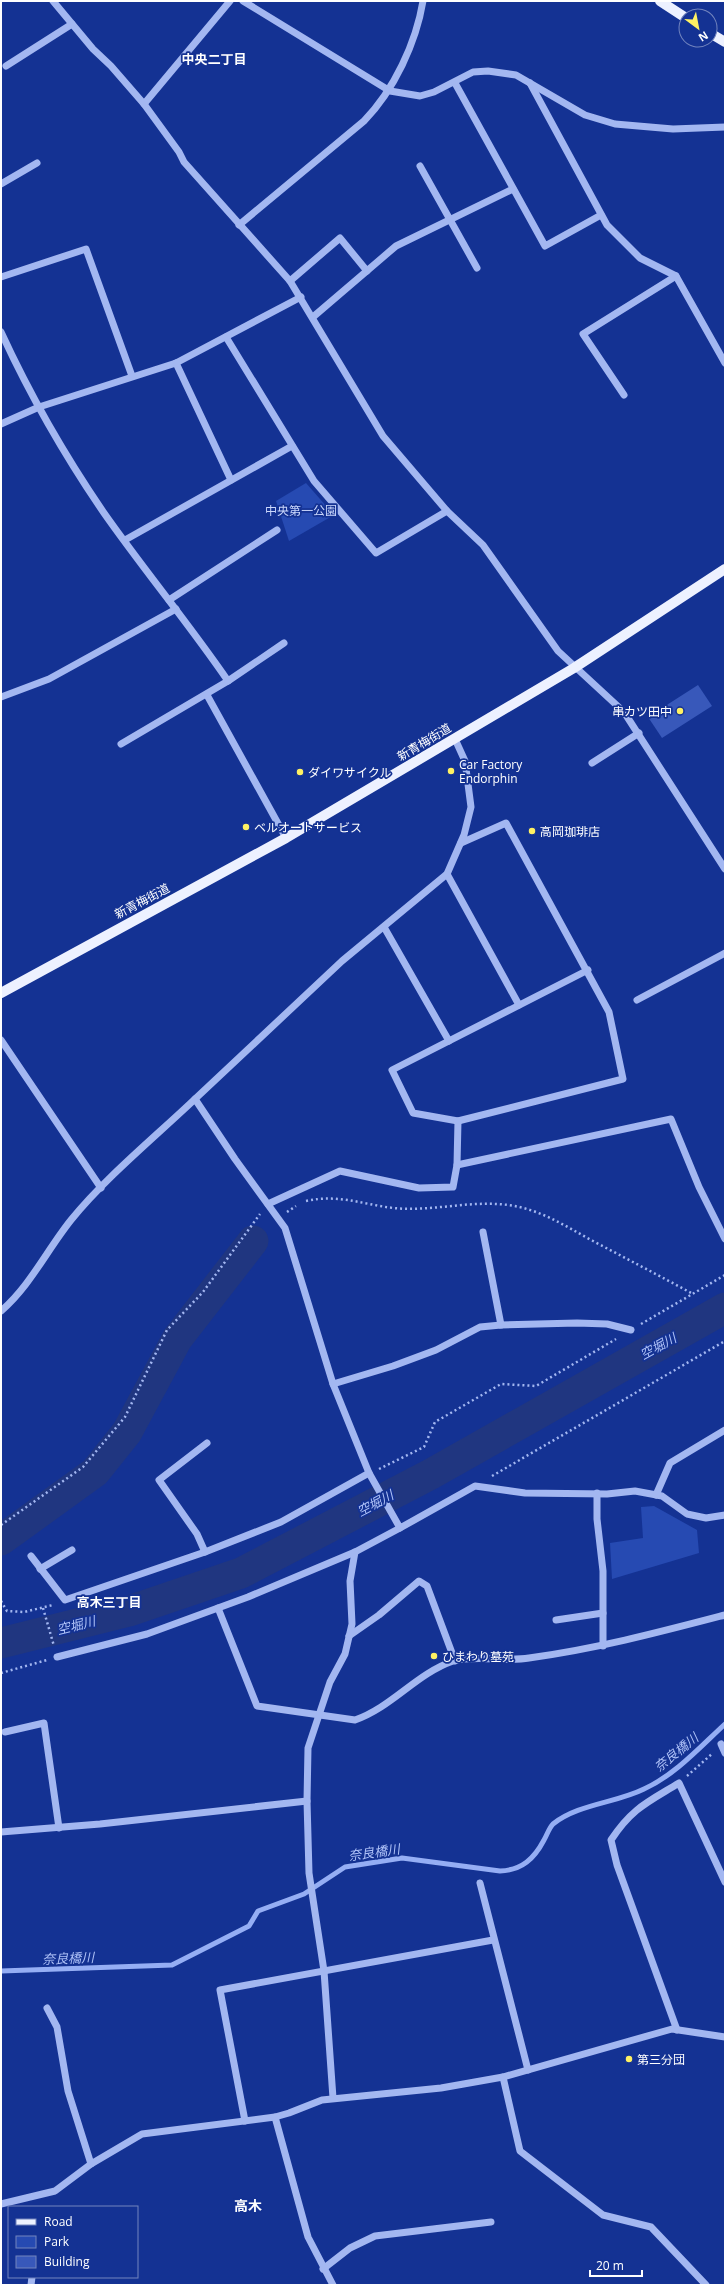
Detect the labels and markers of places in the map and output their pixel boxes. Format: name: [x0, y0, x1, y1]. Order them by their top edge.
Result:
place label: 串カツ田中: [612, 703, 672, 720]
marker: 串カツ田中: [675, 706, 685, 716]
place label: Car Factory Endorphin: [459, 756, 523, 787]
place label: ダイワサイクル: [308, 764, 391, 781]
marker: Car Factory Endorphin: [446, 766, 456, 776]
marker: ダイワサイクル: [295, 767, 305, 777]
place label: ベルオートサービス: [254, 819, 362, 836]
marker: ベルオートサービス: [241, 822, 251, 832]
place label: 高岡珈琲店: [540, 823, 600, 840]
marker: 高岡珈琲店: [527, 826, 537, 836]
place label: ひまわり墓苑: [442, 1648, 514, 1665]
marker: ひまわり墓苑: [429, 1651, 439, 1661]
place label: 第三分団: [637, 2051, 685, 2068]
marker: 第三分団: [624, 2054, 634, 2064]

